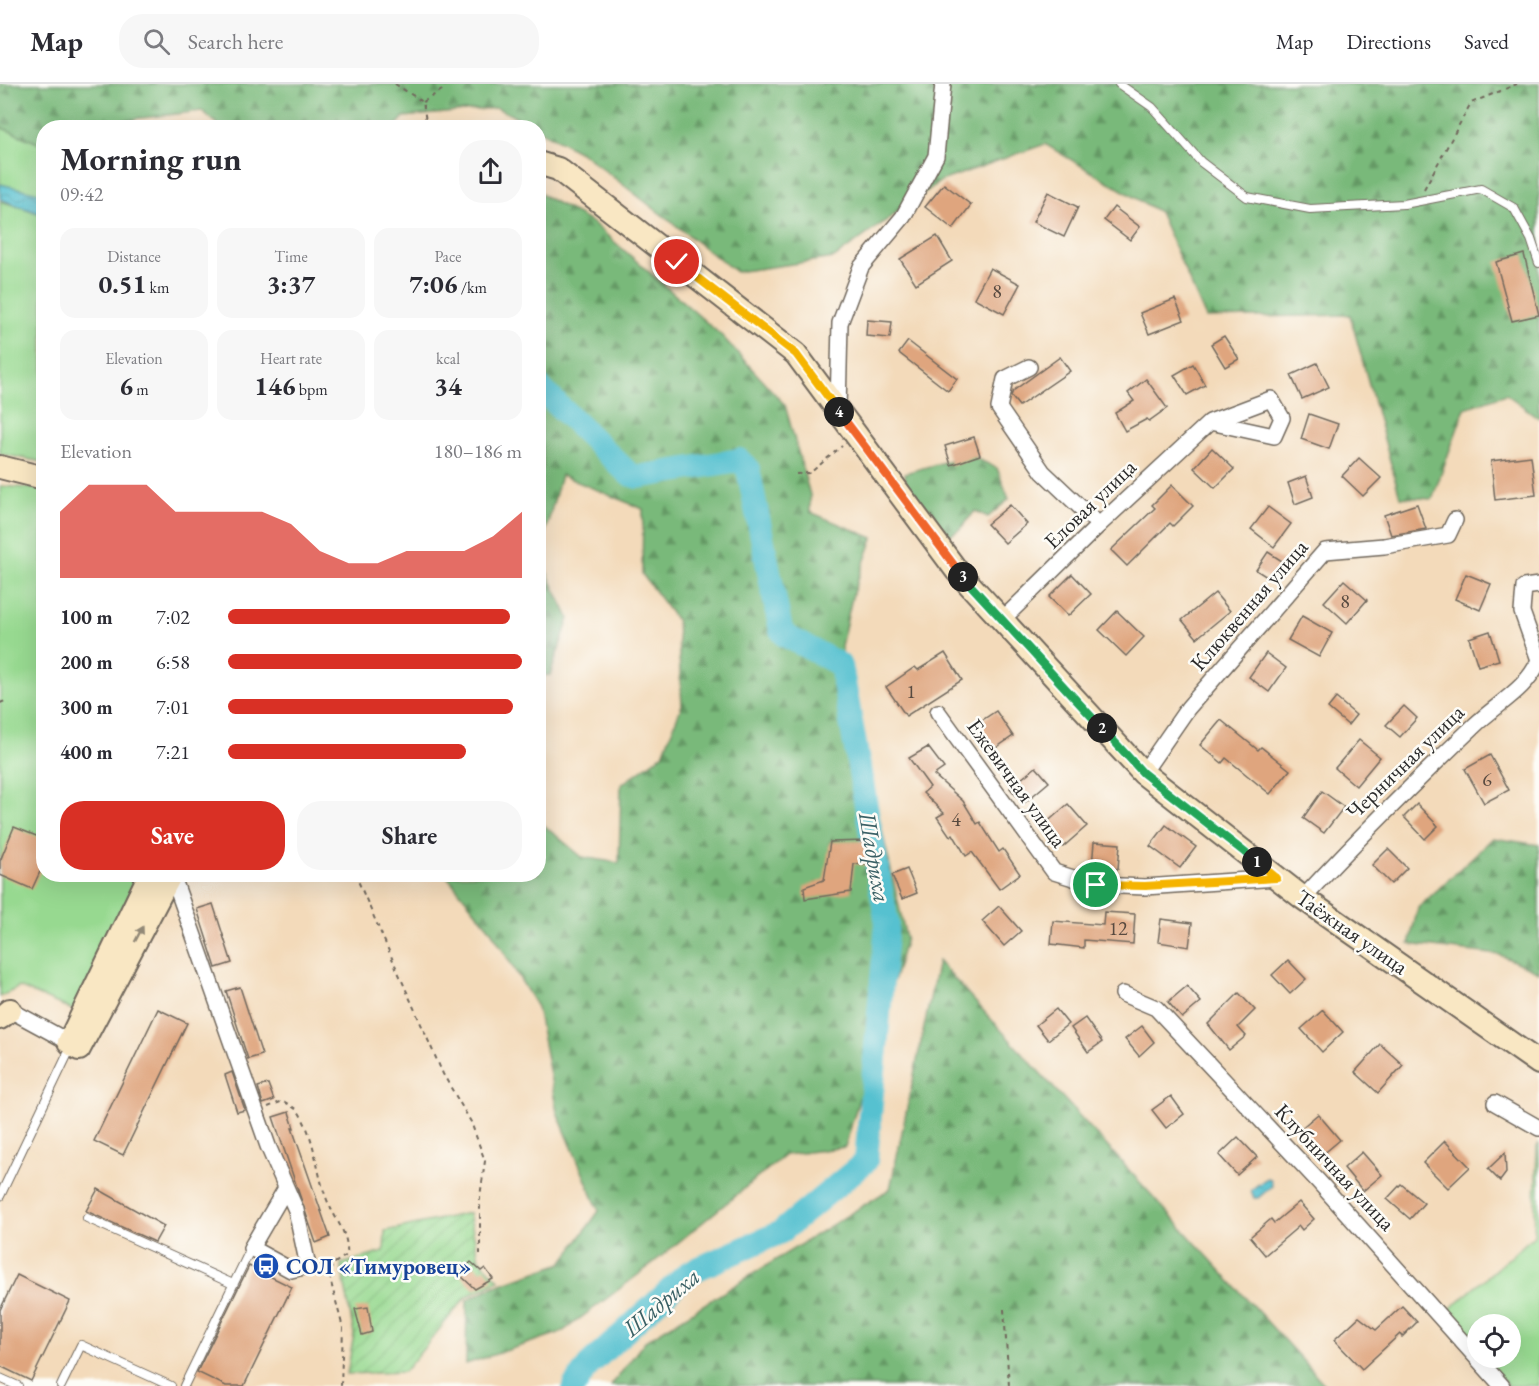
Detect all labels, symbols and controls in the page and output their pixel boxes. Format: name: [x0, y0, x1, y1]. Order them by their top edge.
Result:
search box: [119, 14, 539, 68]
text: Map: [30, 23, 83, 59]
icon: search: [140, 25, 173, 58]
text: Search here: [188, 27, 283, 56]
text: Map: [1276, 28, 1313, 55]
text: Directions: [1346, 28, 1431, 55]
text: Saved: [1464, 28, 1509, 55]
text: Morning run: [60, 137, 242, 180]
button: share: [459, 140, 522, 203]
text: 09:42: [60, 181, 103, 207]
pin: [651, 236, 702, 287]
icon: check: [660, 245, 693, 278]
text: Distance: [107, 246, 161, 267]
text: Time: [274, 246, 308, 267]
text: Pace: [435, 246, 461, 267]
text: 0.51: [99, 267, 146, 301]
text: 3:37: [267, 267, 315, 301]
text: 7:06: [409, 267, 458, 301]
text: km: [146, 277, 169, 298]
text: /km: [458, 277, 487, 298]
house number: 8: [992, 278, 1002, 304]
text: Elevation: [105, 348, 163, 369]
text: Heart rate: [260, 348, 322, 369]
text: kcal: [436, 348, 460, 369]
text: 6: [119, 369, 133, 403]
text: 146: [254, 369, 296, 403]
text: 34: [434, 369, 462, 403]
text: m: [133, 379, 149, 400]
text: bpm: [296, 379, 328, 400]
pin: 4: [824, 397, 854, 427]
text: 4: [835, 401, 843, 422]
text: Elevation: [60, 438, 132, 464]
text: 180–186 m: [434, 438, 522, 464]
street label: Еловая улица: [1038, 453, 1143, 555]
street label: Клюквенная улица: [1184, 533, 1314, 677]
pin: 3: [948, 562, 978, 592]
text: 3: [959, 566, 967, 587]
house number: 8: [1340, 588, 1350, 614]
text: 100 m: [60, 604, 113, 630]
text: 7:02: [156, 604, 190, 630]
text: 200 m: [60, 649, 113, 675]
text: 6:58: [156, 649, 190, 675]
house number: 1: [906, 678, 916, 704]
text: 300 m: [60, 694, 113, 720]
text: 7:01: [156, 694, 190, 720]
street label: Черничная улица: [1340, 698, 1471, 826]
street label: Ежевичная улица: [960, 713, 1074, 853]
pin: 2: [1087, 713, 1117, 743]
text: 2: [1098, 717, 1106, 738]
text: 400 m: [60, 739, 113, 765]
text: 7:21: [156, 739, 190, 765]
house number: 6: [1482, 766, 1492, 792]
button: Save: [60, 801, 285, 870]
button: Share: [297, 801, 522, 870]
house number: 4: [951, 806, 961, 832]
water label: Шадриха: [852, 808, 898, 905]
pin: 1: [1242, 847, 1272, 877]
text: 1: [1253, 851, 1261, 872]
pin: [1070, 859, 1121, 910]
icon: arrive: [1079, 868, 1112, 901]
street label: Таёжная улица: [1290, 883, 1414, 981]
house number: 12: [1108, 915, 1128, 941]
one-way arrow: [135, 926, 144, 943]
street label: Клубничная улица: [1268, 1097, 1402, 1237]
bus stop icon: СОЛ «Тимуровец»: [251, 1251, 281, 1281]
place label: СОЛ «Тимуровец»: [286, 1252, 471, 1281]
water label: Шадриха: [615, 1261, 706, 1344]
map controls: [1467, 1314, 1521, 1368]
button: locate: [1467, 1314, 1521, 1368]

